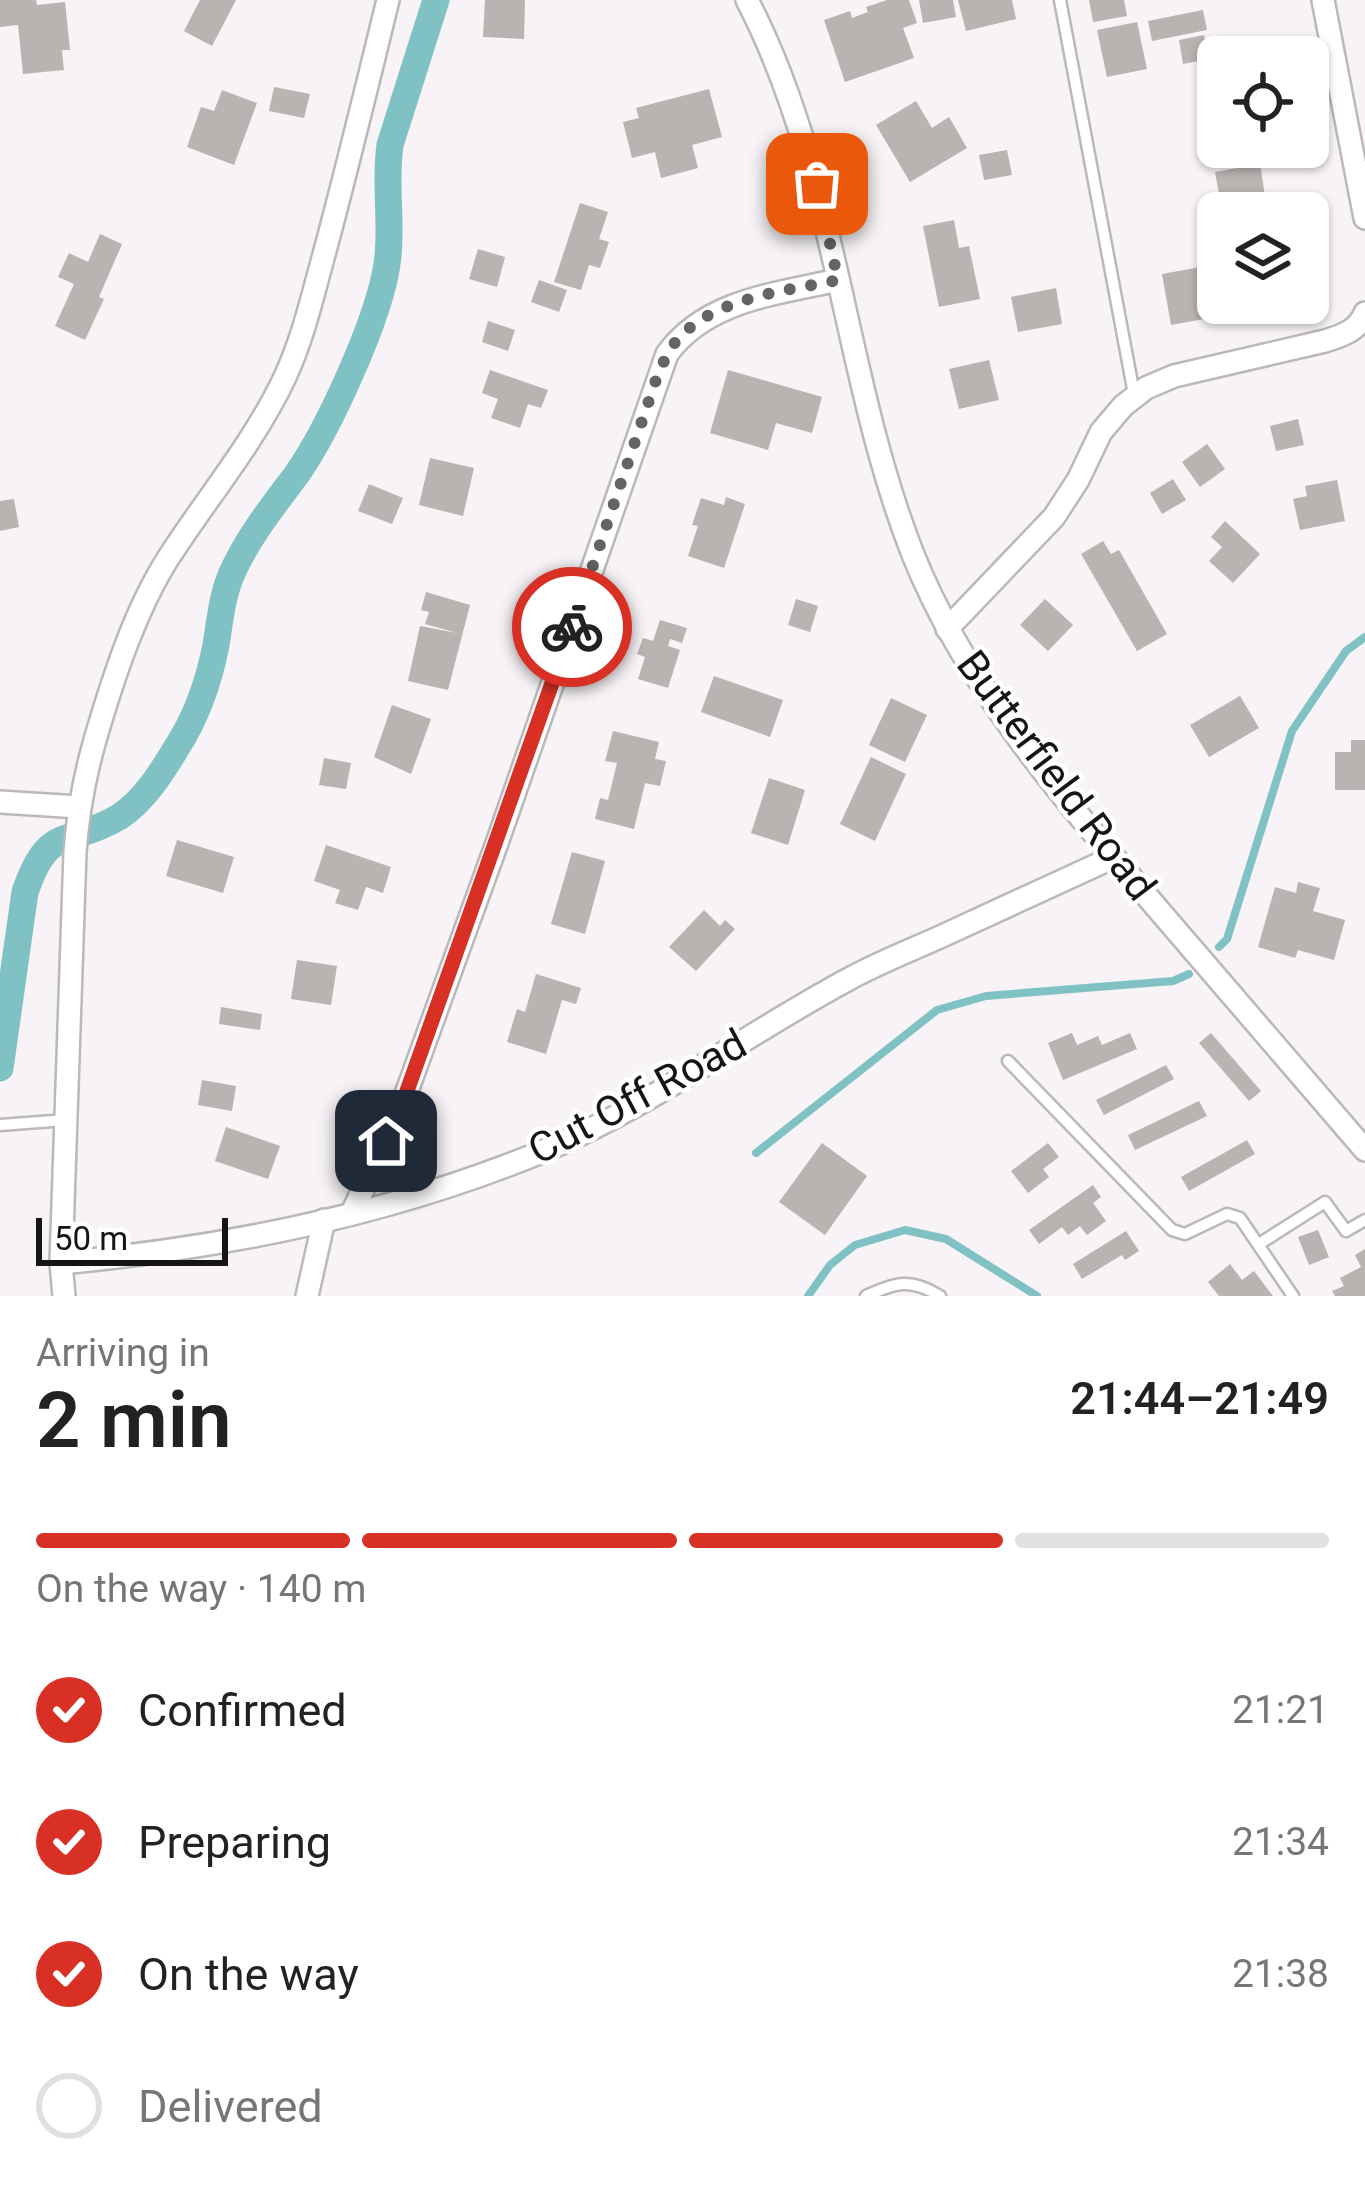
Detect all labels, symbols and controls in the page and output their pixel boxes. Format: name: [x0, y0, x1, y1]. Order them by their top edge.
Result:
map controls: [1197, 36, 1329, 324]
button: locate: [1197, 36, 1329, 168]
pin: [766, 133, 868, 235]
icon: bag: [784, 151, 850, 217]
button: layers: [1197, 192, 1329, 324]
courier: [512, 567, 632, 687]
icon: bike: [539, 594, 605, 660]
street label: Butterfield Road: [947, 641, 1166, 910]
street label: Cut Off Road: [520, 1019, 754, 1174]
pin: [335, 1090, 437, 1192]
icon: home: [353, 1108, 419, 1174]
scale bar: [36, 1212, 228, 1265]
text: 50 m: [54, 1219, 128, 1258]
text: Arriving in: [36, 1330, 210, 1376]
text: 21:44–21:49: [1070, 1372, 1329, 1425]
text: 2 min: [36, 1375, 232, 1466]
text: On the way · 140 m: [36, 1566, 367, 1612]
icon: check: [36, 1677, 102, 1743]
text: Confirmed: [138, 1684, 347, 1737]
text: 21:21: [1232, 1687, 1329, 1733]
icon: check: [36, 1809, 102, 1875]
text: Preparing: [138, 1816, 331, 1869]
text: 21:34: [1232, 1819, 1329, 1865]
icon: check: [36, 1941, 102, 2007]
text: On the way: [138, 1948, 359, 2001]
text: 21:38: [1232, 1951, 1329, 1997]
text: Delivered: [138, 2080, 323, 2133]

